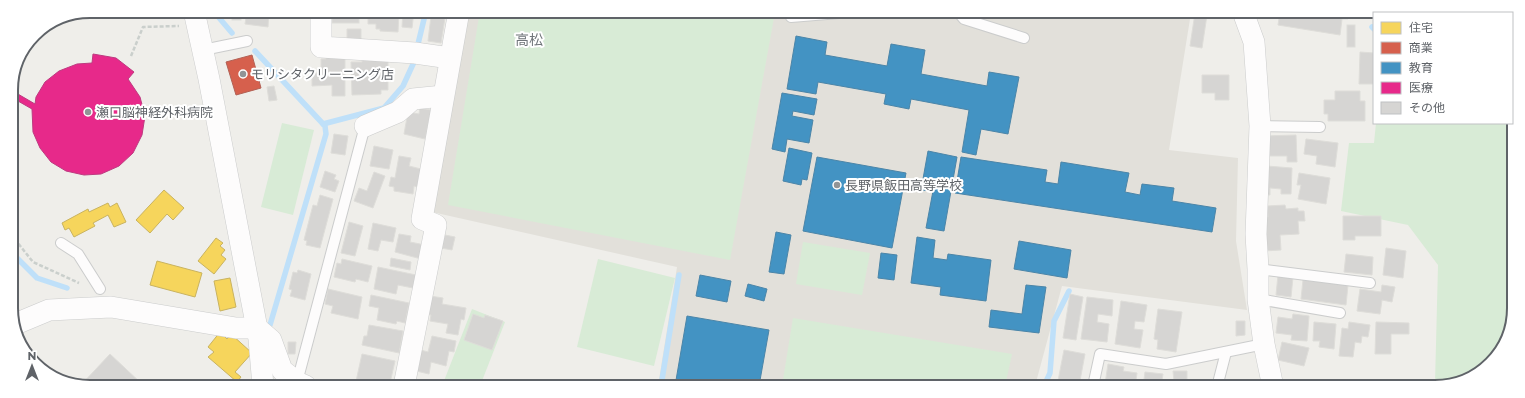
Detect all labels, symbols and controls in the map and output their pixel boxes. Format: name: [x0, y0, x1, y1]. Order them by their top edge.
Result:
legend: [1373, 12, 1513, 124]
text: 住宅: [1409, 20, 1433, 35]
district label: 高松: [515, 31, 543, 49]
text: 商業: [1409, 40, 1433, 55]
text: 教育: [1409, 60, 1433, 75]
place label: モリシタクリーニング店: [251, 66, 394, 82]
marker: モリシタクリーニング店: [238, 69, 248, 79]
text: 医療: [1409, 80, 1433, 95]
text: その他: [1409, 100, 1445, 115]
place label: 瀬口脳神経外科病院: [96, 104, 213, 120]
marker: 瀬口脳神経外科病院: [83, 107, 93, 117]
place label: 長野県飯田高等学校: [845, 177, 962, 193]
marker: 長野県飯田高等学校: [832, 180, 842, 190]
north arrow: [12, 346, 52, 386]
text: N: [28, 349, 36, 363]

